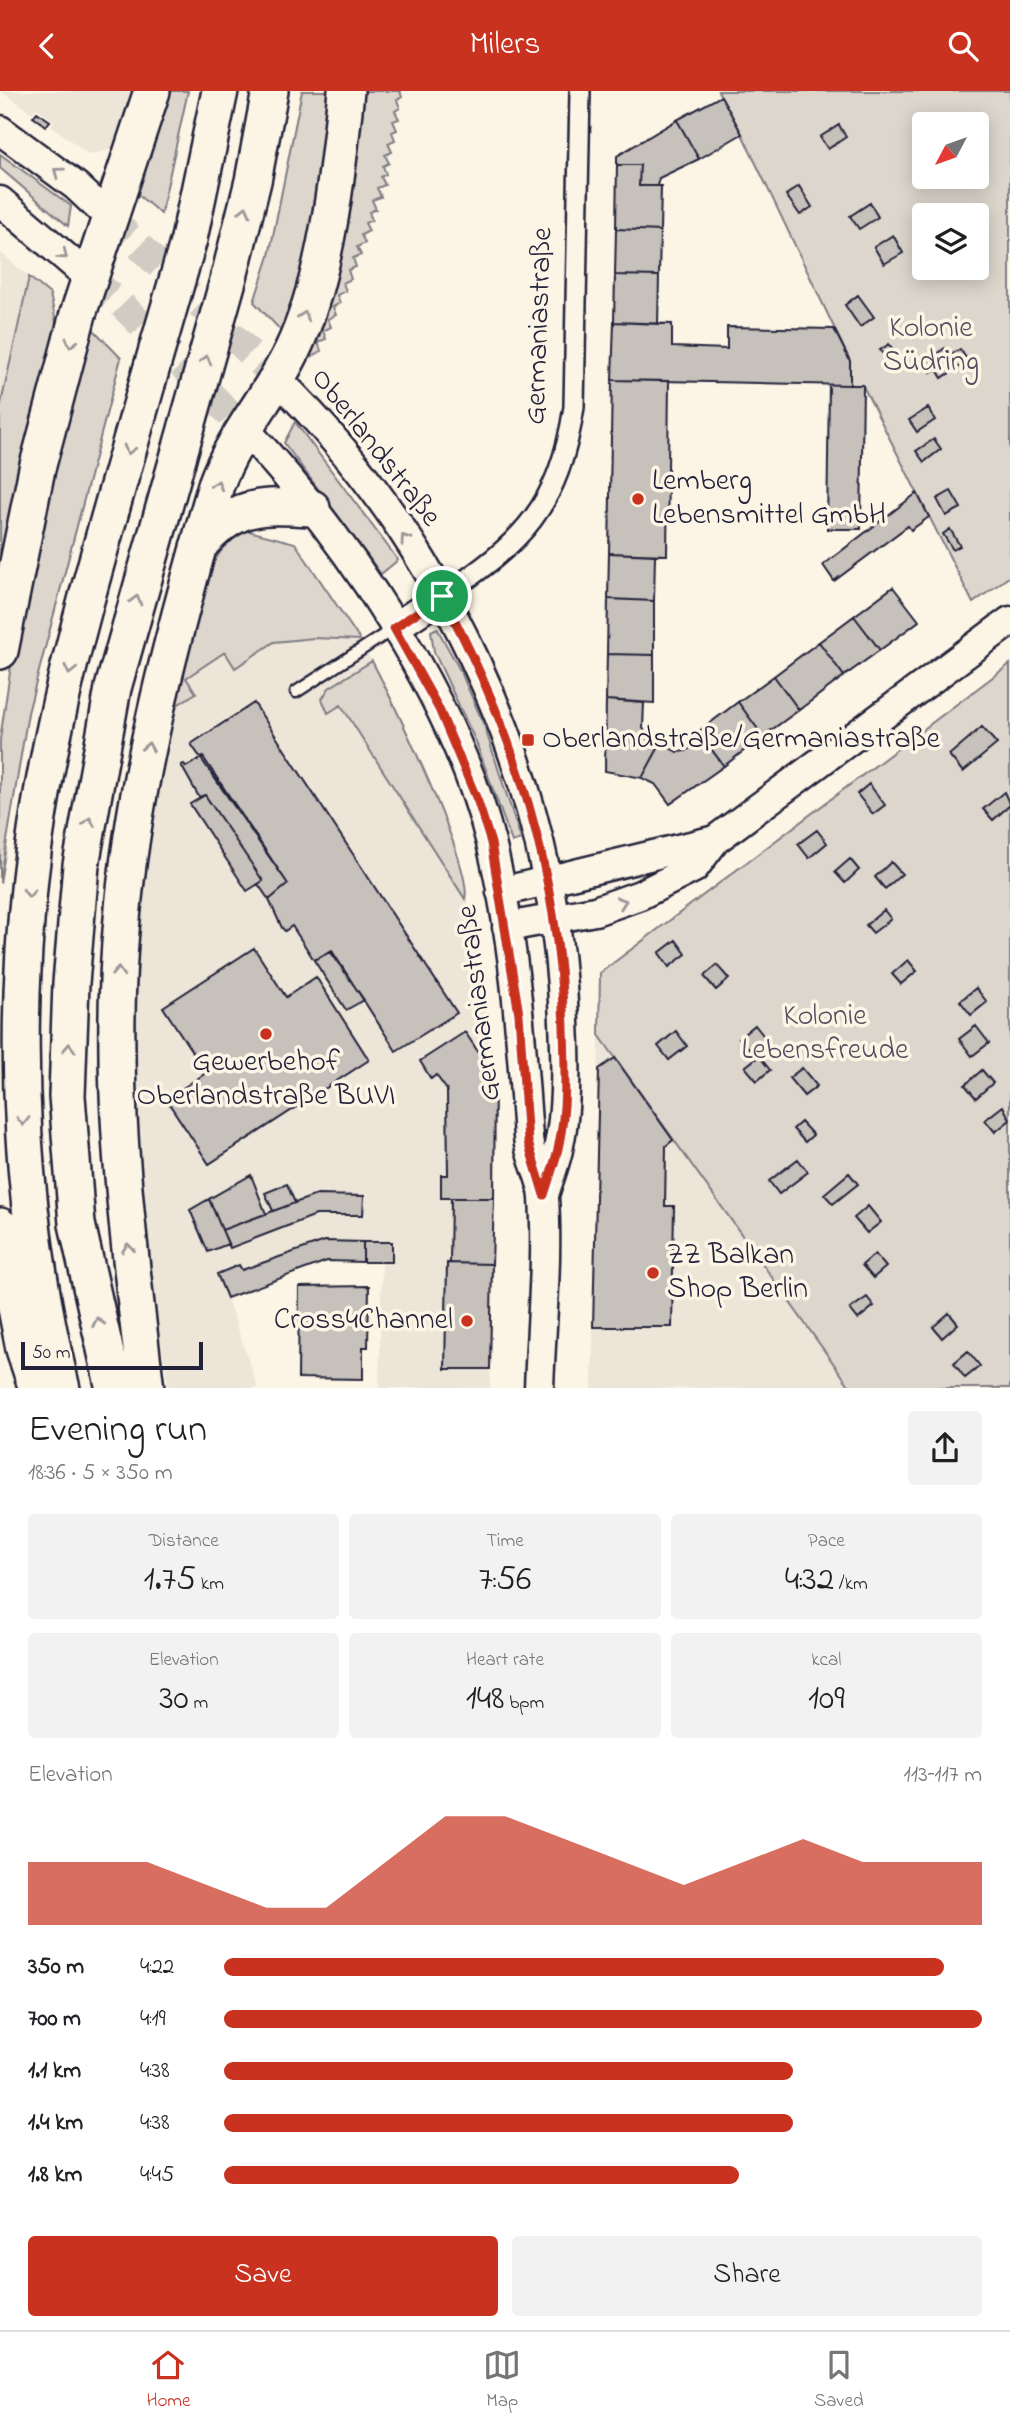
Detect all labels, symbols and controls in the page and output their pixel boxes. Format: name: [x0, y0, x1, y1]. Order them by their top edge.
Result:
text: Milers: [469, 22, 541, 69]
icon: back: [28, 27, 66, 65]
icon: search: [944, 27, 982, 65]
north arrow: [912, 112, 989, 189]
map controls: [912, 112, 989, 280]
one-way arrow: [53, 168, 65, 180]
button: layers: [912, 203, 989, 280]
one-way arrow: [237, 205, 251, 217]
street label: Germaniastraße: [515, 226, 565, 425]
one-way arrow: [55, 247, 68, 259]
park label: Kolonie Südring: [883, 307, 979, 385]
one-way arrow: [296, 310, 310, 323]
one-way arrow: [64, 337, 79, 349]
one-way arrow: [197, 354, 212, 366]
street label: Oberlandstraße: [299, 359, 452, 537]
one-way arrow: [122, 444, 137, 456]
place label: Lemberg Lebensmittel GmbH: [652, 460, 886, 538]
one-way arrow: [208, 480, 223, 492]
marker: Lemberg Lebensmittel GmbH: [630, 491, 646, 507]
one-way arrow: [401, 534, 413, 547]
pin: [412, 566, 472, 626]
icon: arrive: [423, 577, 461, 615]
one-way arrow: [128, 594, 142, 606]
one-way arrow: [64, 664, 78, 676]
place label: Oberlandstraße/Germaniastraße: [542, 718, 940, 762]
marker: Oberlandstraße/Germaniastraße: [520, 732, 536, 748]
one-way arrow: [140, 741, 155, 753]
one-way arrow: [81, 816, 96, 828]
one-way arrow: [22, 888, 37, 899]
one-way arrow: [615, 897, 627, 911]
street label: Germaniastraße: [446, 902, 514, 1104]
one-way arrow: [111, 966, 126, 977]
park label: Kolonie Lebensfreude: [741, 995, 909, 1073]
marker: Gewerbehof Oberlandstraße BUVI: [258, 1026, 274, 1042]
place label: Gewerbehof Oberlandstraße BUVI: [137, 1041, 395, 1119]
one-way arrow: [61, 1042, 76, 1053]
one-way arrow: [15, 1116, 31, 1126]
place label: ZZ Balkan Shop Berlin: [667, 1234, 808, 1312]
one-way arrow: [121, 1242, 136, 1253]
marker: ZZ Balkan Shop Berlin: [645, 1265, 661, 1281]
place label: Cross4Channel: [274, 1299, 453, 1343]
marker: Cross4Channel: [459, 1313, 475, 1329]
one-way arrow: [92, 1316, 107, 1328]
scale bar: [21, 1339, 203, 1371]
text: 50 m: [32, 1340, 71, 1367]
text: Evening run: [28, 1403, 207, 1459]
button: share: [908, 1411, 982, 1485]
text: 18:36 · 5 × 350 m: [28, 1457, 173, 1490]
text: Distance: [149, 1528, 219, 1555]
text: Time: [486, 1528, 524, 1555]
text: Pace: [808, 1528, 845, 1555]
text: 1.75: [143, 1555, 196, 1606]
text: 7:56: [479, 1555, 531, 1606]
text: 4:32: [785, 1555, 834, 1606]
text: km: [196, 1571, 224, 1598]
text: /km: [834, 1571, 868, 1598]
text: Elevation: [149, 1647, 219, 1674]
text: Heart rate: [466, 1647, 544, 1674]
text: kcal: [811, 1647, 841, 1674]
text: 30: [159, 1674, 189, 1725]
text: 148: [466, 1674, 504, 1725]
text: 109: [808, 1674, 845, 1725]
text: m: [189, 1690, 208, 1717]
text: bpm: [504, 1690, 544, 1717]
text: Elevation: [28, 1759, 113, 1792]
text: 113–117 m: [904, 1759, 982, 1792]
text: 350 m: [28, 1951, 84, 1984]
text: 4:22: [140, 1951, 174, 1984]
text: 700 m: [28, 2003, 81, 2036]
text: 4:19: [140, 2003, 166, 2036]
text: 1.1 km: [28, 2055, 81, 2088]
text: 4:38: [140, 2055, 170, 2088]
text: 1.4 km: [28, 2107, 83, 2140]
text: 4:38: [140, 2107, 170, 2140]
text: 1.8 km: [28, 2159, 82, 2192]
text: 4:45: [140, 2159, 174, 2192]
button: Save: [28, 2236, 498, 2316]
button: Share: [512, 2236, 982, 2316]
tab: Home: [146, 2346, 191, 2415]
tab: Map: [483, 2346, 521, 2415]
tab: Saved: [814, 2346, 864, 2415]

